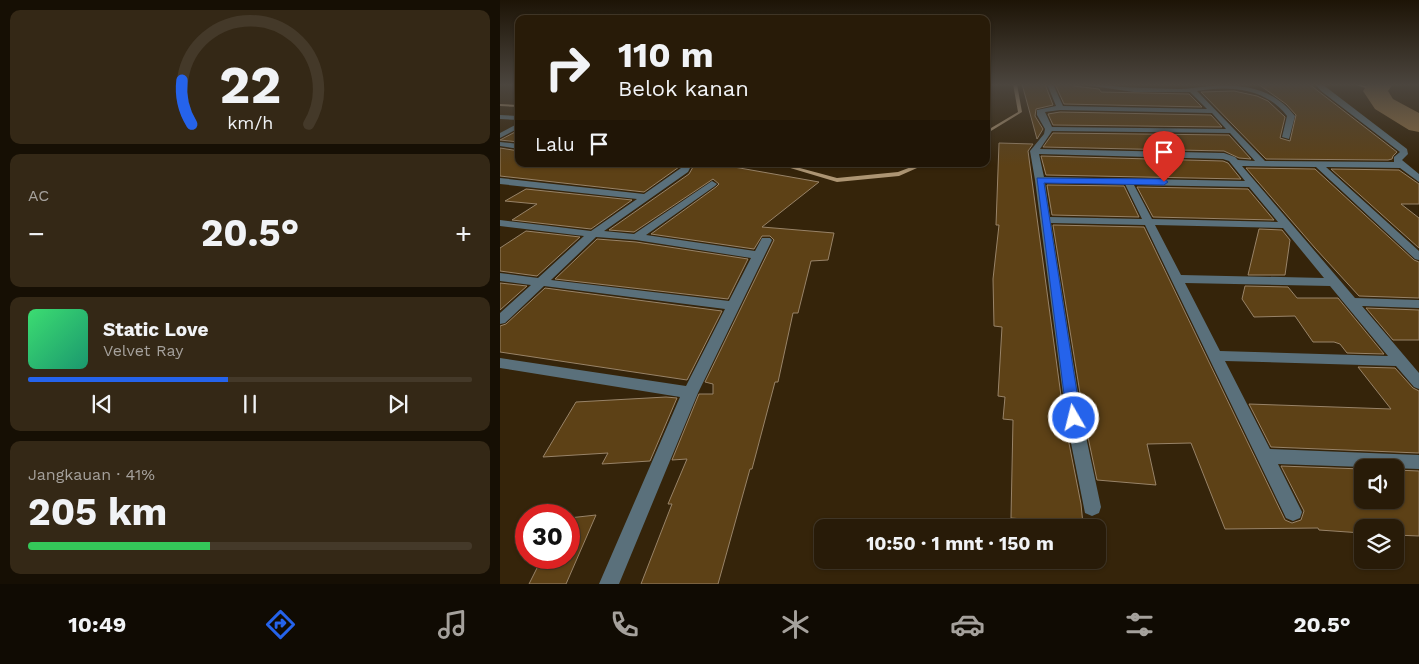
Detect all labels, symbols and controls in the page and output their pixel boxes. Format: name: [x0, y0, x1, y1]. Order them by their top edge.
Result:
text: 110 m: [618, 34, 714, 76]
icon: right: [535, 35, 600, 100]
text: 22: [219, 55, 281, 116]
text: Belok kanan: [618, 76, 749, 101]
text: km/h: [227, 112, 273, 133]
icon: arrive: [585, 130, 613, 158]
pin: [1143, 131, 1185, 182]
text: Lalu: [535, 133, 575, 156]
icon: arrive: [1150, 138, 1178, 166]
text: AC: [28, 186, 49, 205]
text: 20.5°: [201, 211, 299, 255]
text: −: [28, 217, 45, 250]
text: +: [455, 217, 472, 250]
text: Static Love: [103, 318, 208, 341]
text: Velvet Ray: [103, 341, 183, 360]
icon: previous: [88, 390, 116, 418]
icon: pause: [236, 390, 264, 418]
icon: next: [384, 390, 412, 418]
position arrow: [1047, 391, 1099, 443]
map controls: [1354, 459, 1404, 569]
button: sound: [1354, 459, 1404, 509]
text: Jangkauan · 41%: [28, 465, 155, 484]
text: 205 km: [28, 490, 167, 534]
speed limit sign: 30: [515, 504, 580, 569]
button: layers: [1354, 519, 1404, 569]
text: 10:50 · 1 mnt · 150 m: [866, 532, 1054, 555]
icon: directions: [263, 607, 298, 642]
icon: music: [435, 607, 470, 642]
icon: phone: [607, 607, 642, 642]
icon: climate: [778, 607, 813, 642]
icon: car: [950, 607, 985, 642]
icon: filters: [1122, 607, 1157, 642]
text: 10:49: [68, 612, 126, 637]
text: 20.5°: [1293, 612, 1351, 637]

